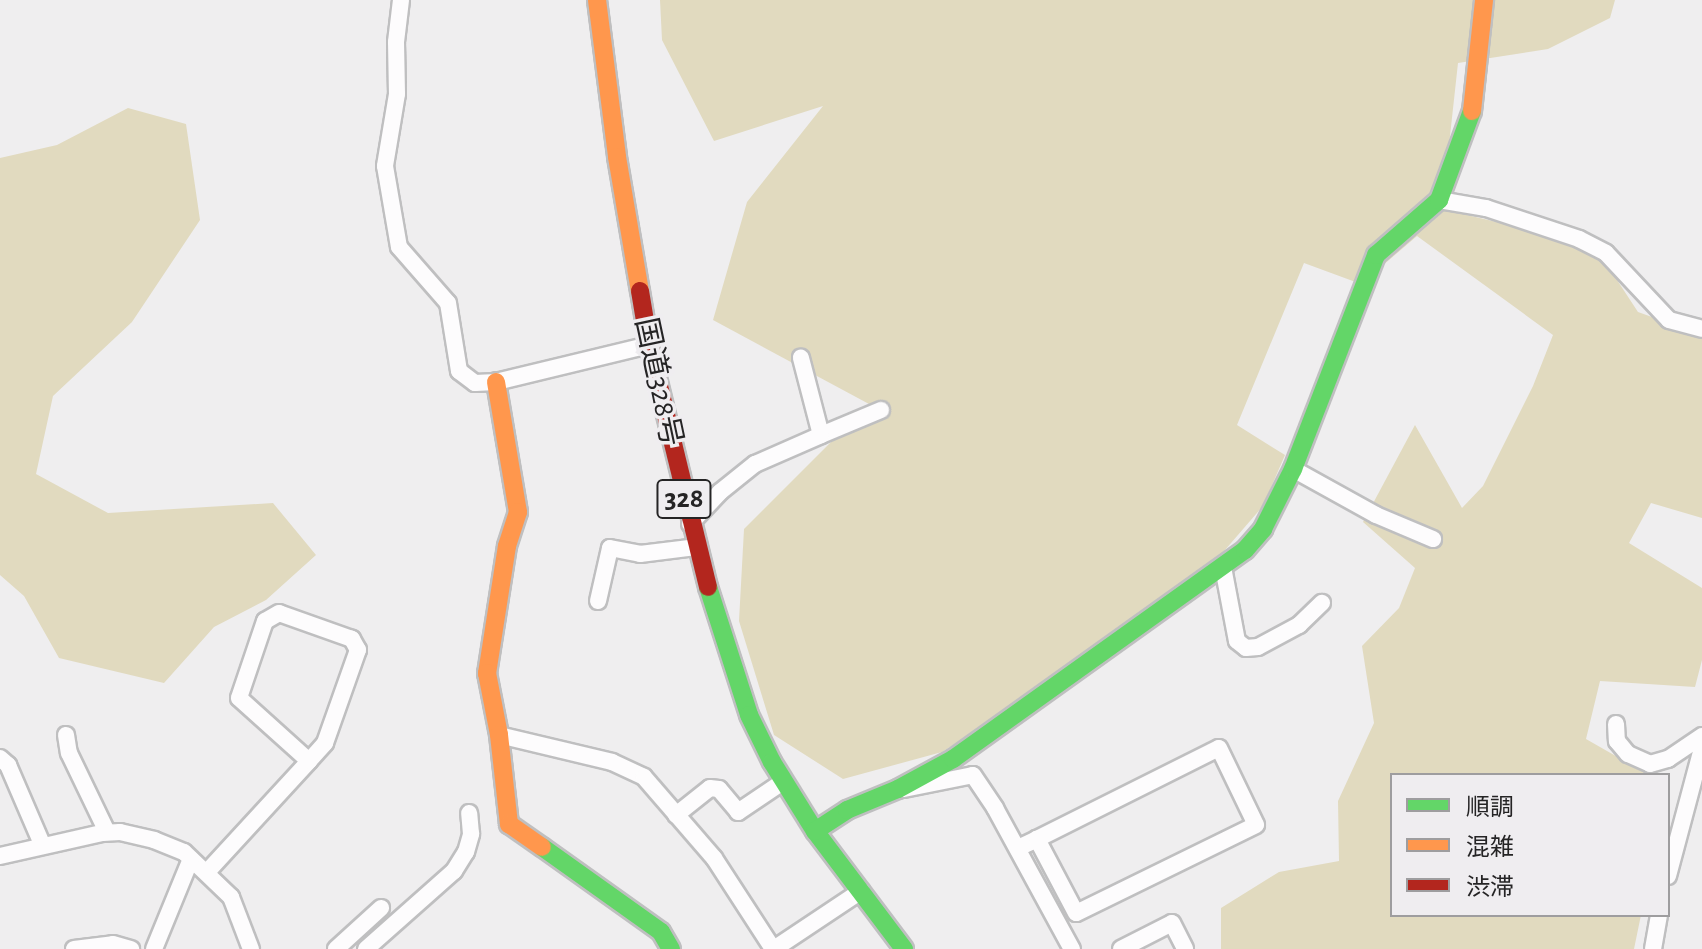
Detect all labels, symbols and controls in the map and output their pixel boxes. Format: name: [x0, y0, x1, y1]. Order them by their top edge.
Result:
street label: 国道328号: [627, 315, 689, 449]
road number: 328: [656, 475, 712, 523]
legend: [1390, 773, 1670, 917]
text: 順調: [1466, 796, 1514, 820]
text: 混雑: [1466, 836, 1514, 860]
text: 渋滞: [1466, 876, 1514, 900]

